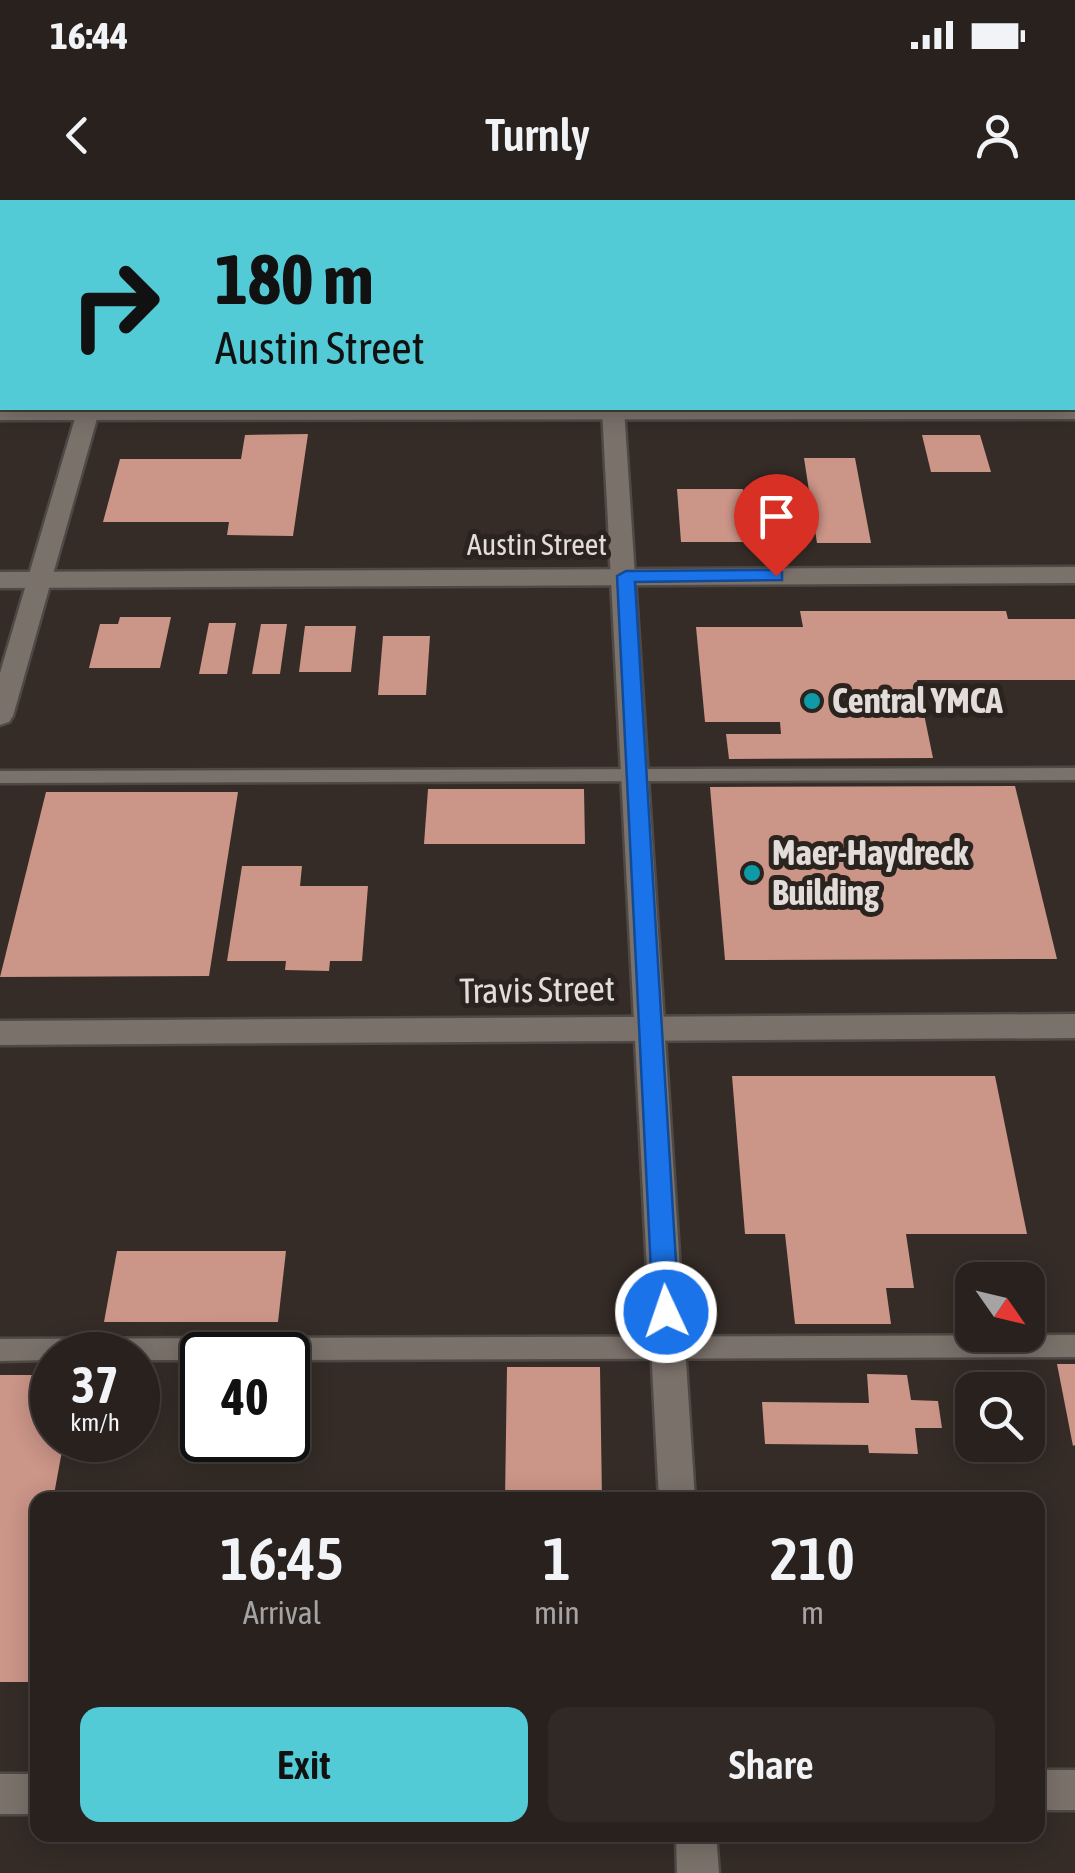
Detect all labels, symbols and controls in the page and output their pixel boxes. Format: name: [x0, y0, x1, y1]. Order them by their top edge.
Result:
text: 16:44: [50, 14, 128, 57]
icon: back: [50, 108, 105, 163]
icon: person: [970, 108, 1025, 163]
text: Turnly: [485, 109, 590, 161]
text: 180 m: [215, 239, 374, 319]
icon: right: [50, 240, 180, 370]
text: Austin Street: [215, 322, 425, 374]
pin: [734, 474, 819, 577]
icon: arrive: [749, 489, 804, 544]
street label: Austin Street: [467, 527, 607, 561]
place label: Central YMCA: [832, 680, 1003, 720]
marker: Central YMCA: [801, 690, 823, 712]
place label: Maer-Haydreck Building: [772, 832, 969, 912]
marker: Maer-Haydreck Building: [741, 862, 763, 884]
street label: Travis Street: [459, 968, 615, 1010]
position arrow: [614, 1260, 718, 1364]
north arrow: [955, 1262, 1045, 1352]
map controls: [955, 1262, 1045, 1462]
speed limit sign: 40: [180, 1332, 310, 1462]
text: 37: [71, 1356, 118, 1414]
button: search: [955, 1372, 1045, 1462]
text: km/h: [70, 1408, 120, 1436]
text: 16:45: [220, 1524, 344, 1593]
text: 1: [543, 1524, 571, 1593]
text: 210: [770, 1524, 855, 1593]
text: Arrival: [243, 1594, 321, 1631]
text: min: [534, 1594, 580, 1631]
text: m: [801, 1594, 824, 1631]
button: Exit: [80, 1707, 528, 1822]
button: Share: [548, 1707, 995, 1822]

